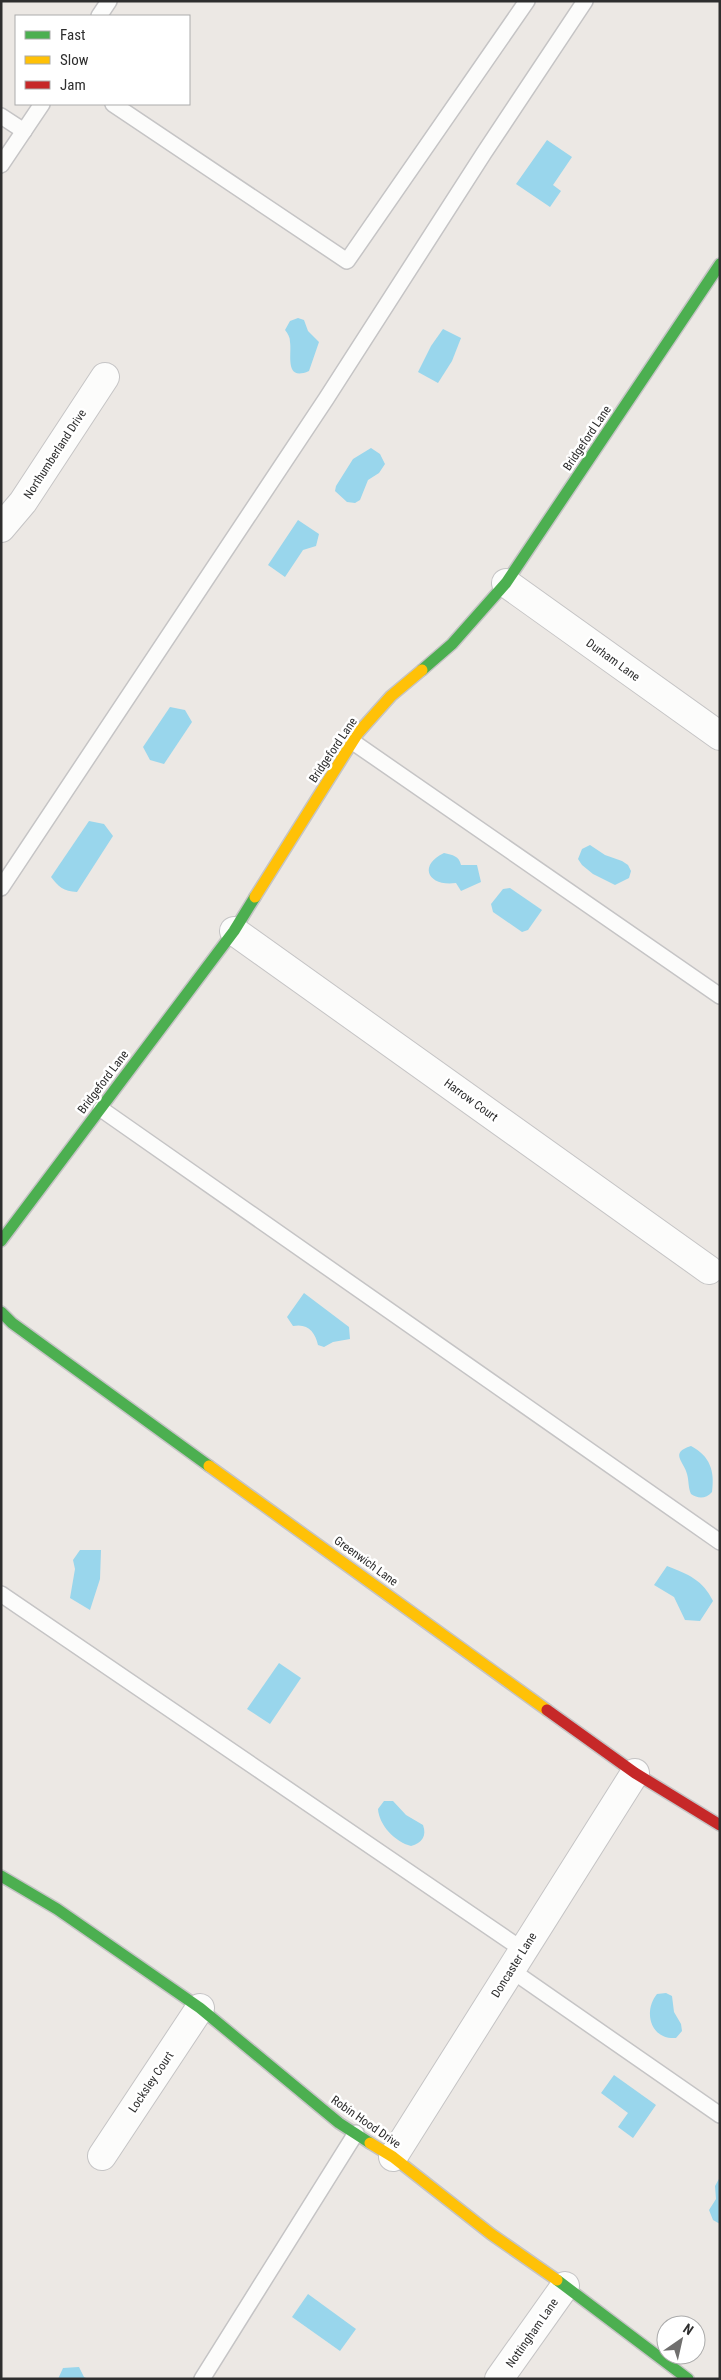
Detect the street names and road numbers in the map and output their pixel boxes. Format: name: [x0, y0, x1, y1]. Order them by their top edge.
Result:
street label: Bridgeford Lane: [560, 403, 614, 473]
street label: Northumberland Drive: [21, 406, 89, 501]
street label: Durham Lane: [584, 636, 643, 684]
street label: Bridgeford Lane: [306, 715, 360, 785]
street label: Bridgeford Lane: [75, 1047, 132, 1116]
street label: Harrow Court: [441, 1076, 501, 1124]
street label: Greenwich Lane: [331, 1533, 401, 1589]
street label: Doncaster Lane: [488, 1930, 540, 2000]
street label: Locksley Court: [126, 2049, 177, 2115]
street label: Robin Hood Drive: [328, 2093, 404, 2151]
street label: Nottingham Lane: [503, 2295, 561, 2370]

